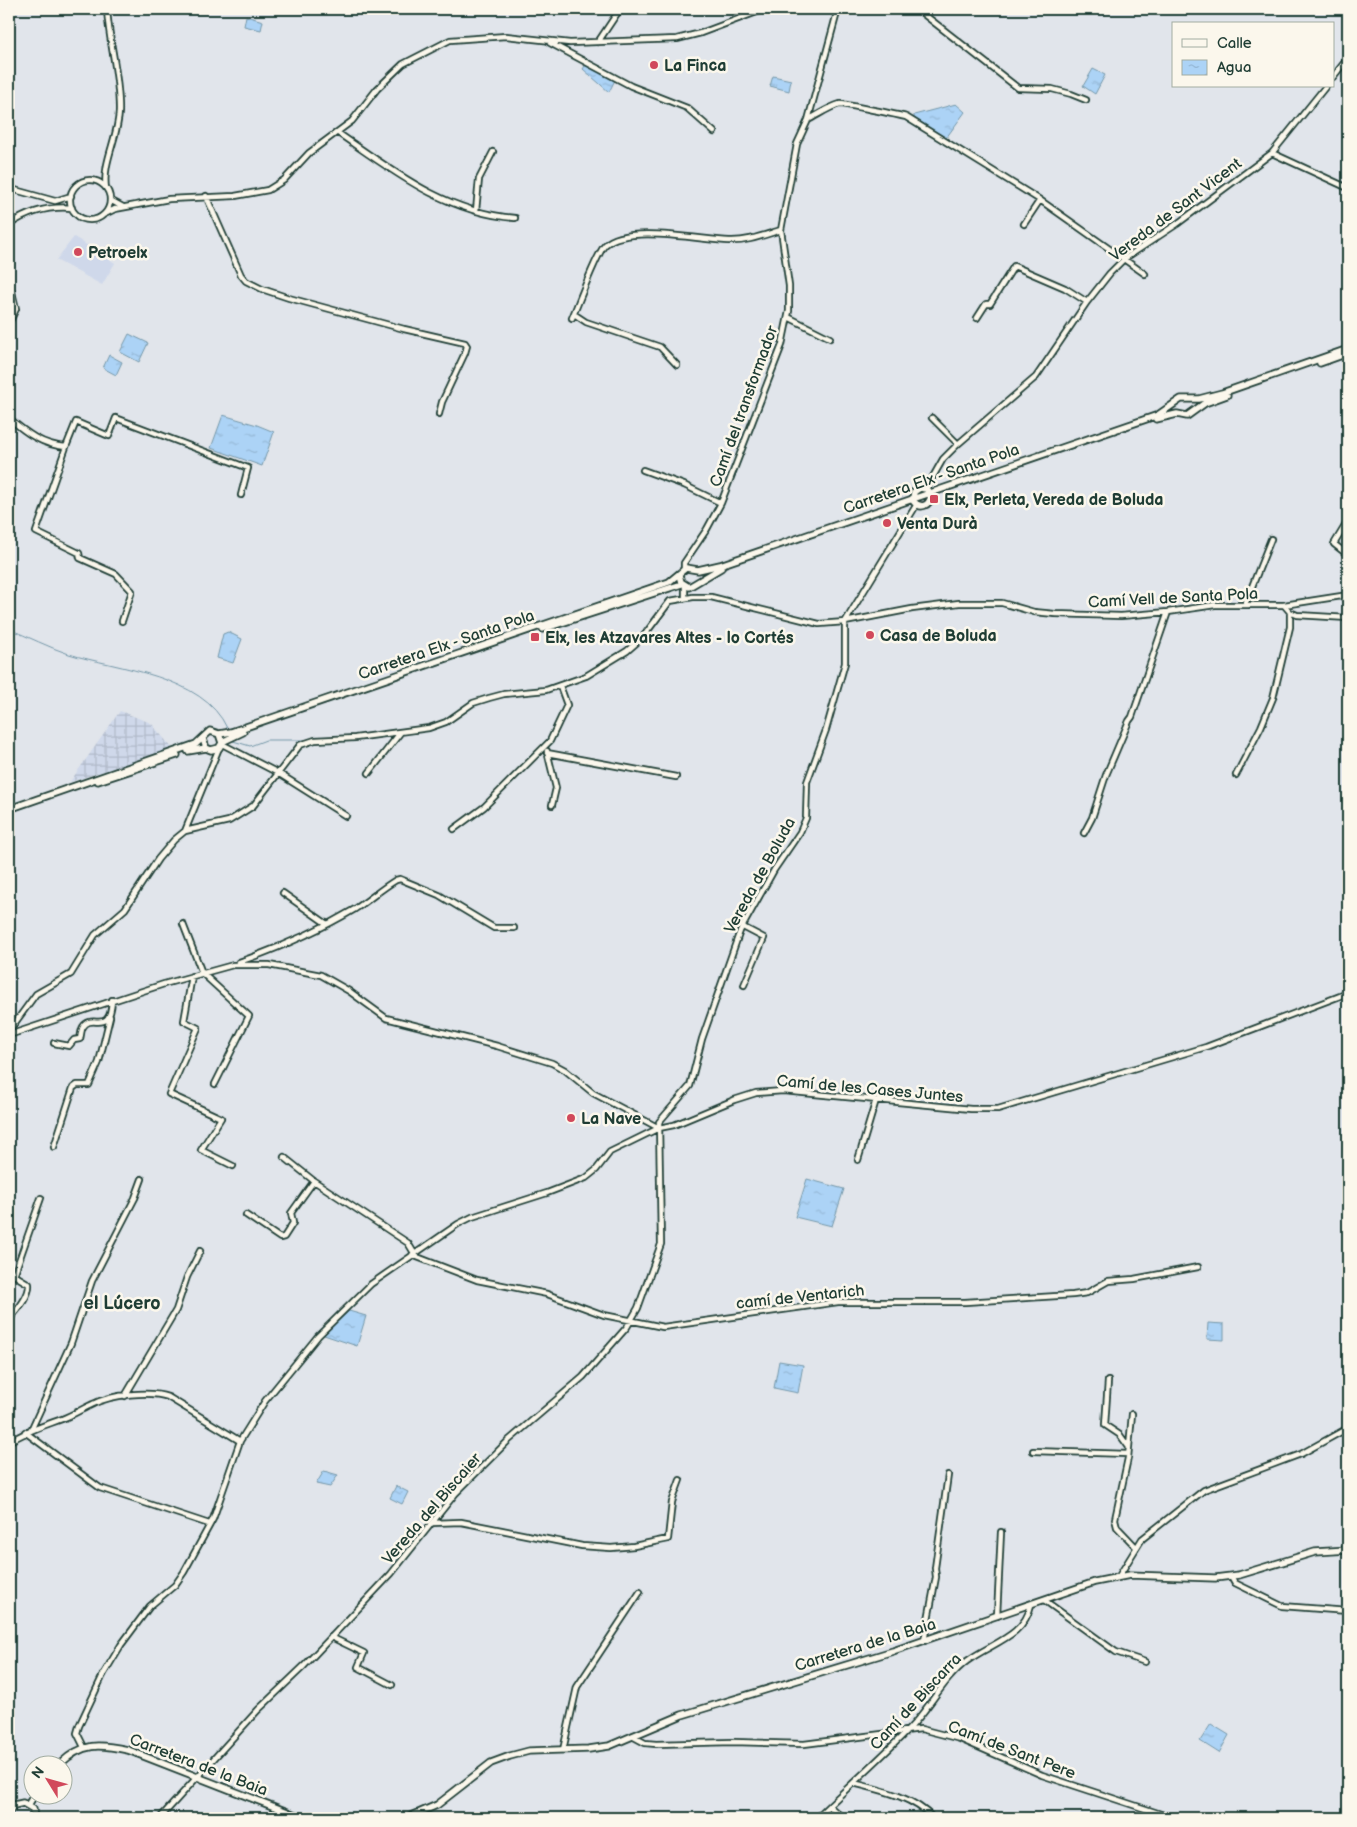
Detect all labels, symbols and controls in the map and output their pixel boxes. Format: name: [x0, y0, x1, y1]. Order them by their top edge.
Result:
legend: [1172, 22, 1334, 88]
text: Calle: [1217, 34, 1252, 53]
place label: La Finca: [664, 57, 726, 76]
text: Agua: [1217, 58, 1251, 77]
marker: La Finca: [648, 59, 660, 71]
street label: Vereda de Sant Vicent: [1106, 154, 1246, 266]
place label: Petroelx: [88, 244, 147, 263]
marker: Petroelx: [72, 246, 84, 258]
street label: Camí del transformador: [706, 323, 783, 490]
street label: Carretera Elx - Santa Pola: [841, 440, 1022, 519]
place label: Elx, Perleta, Vereda de Boluda: [944, 491, 1163, 510]
marker: Elx, Perleta, Vereda de Boluda: [928, 493, 940, 505]
place label: Venta Durà: [897, 515, 978, 534]
marker: Venta Durà: [881, 517, 893, 529]
street label: Camí Vell de Santa Pola: [1088, 585, 1259, 612]
street label: Carretera Elx - Santa Pola: [356, 606, 537, 685]
place label: Casa de Boluda: [880, 627, 997, 646]
place label: Elx, les Atzavares Altes - lo Cortés: [545, 629, 794, 648]
marker: Casa de Boluda: [864, 629, 876, 641]
marker: Elx, les Atzavares Altes - lo Cortés: [529, 631, 541, 643]
street label: Vereda de Boluda: [721, 815, 800, 937]
street label: Camí de les Cases Juntes: [776, 1072, 964, 1107]
place label: La Nave: [581, 1110, 641, 1129]
marker: La Nave: [565, 1112, 577, 1124]
street label: camí de Ventarich: [735, 1281, 865, 1314]
district label: el Lúcero: [84, 1293, 160, 1314]
street label: Vereda del Biscaier: [379, 1449, 486, 1569]
street label: Carretera de la Baia: [793, 1615, 938, 1676]
street label: Camí de Biscarra: [866, 1650, 966, 1754]
street label: Camí de Sant Pere: [945, 1717, 1078, 1784]
street label: Carretera de la Baia: [127, 1730, 270, 1801]
north arrow: [22, 1754, 72, 1804]
text: N: [28, 1763, 48, 1782]

